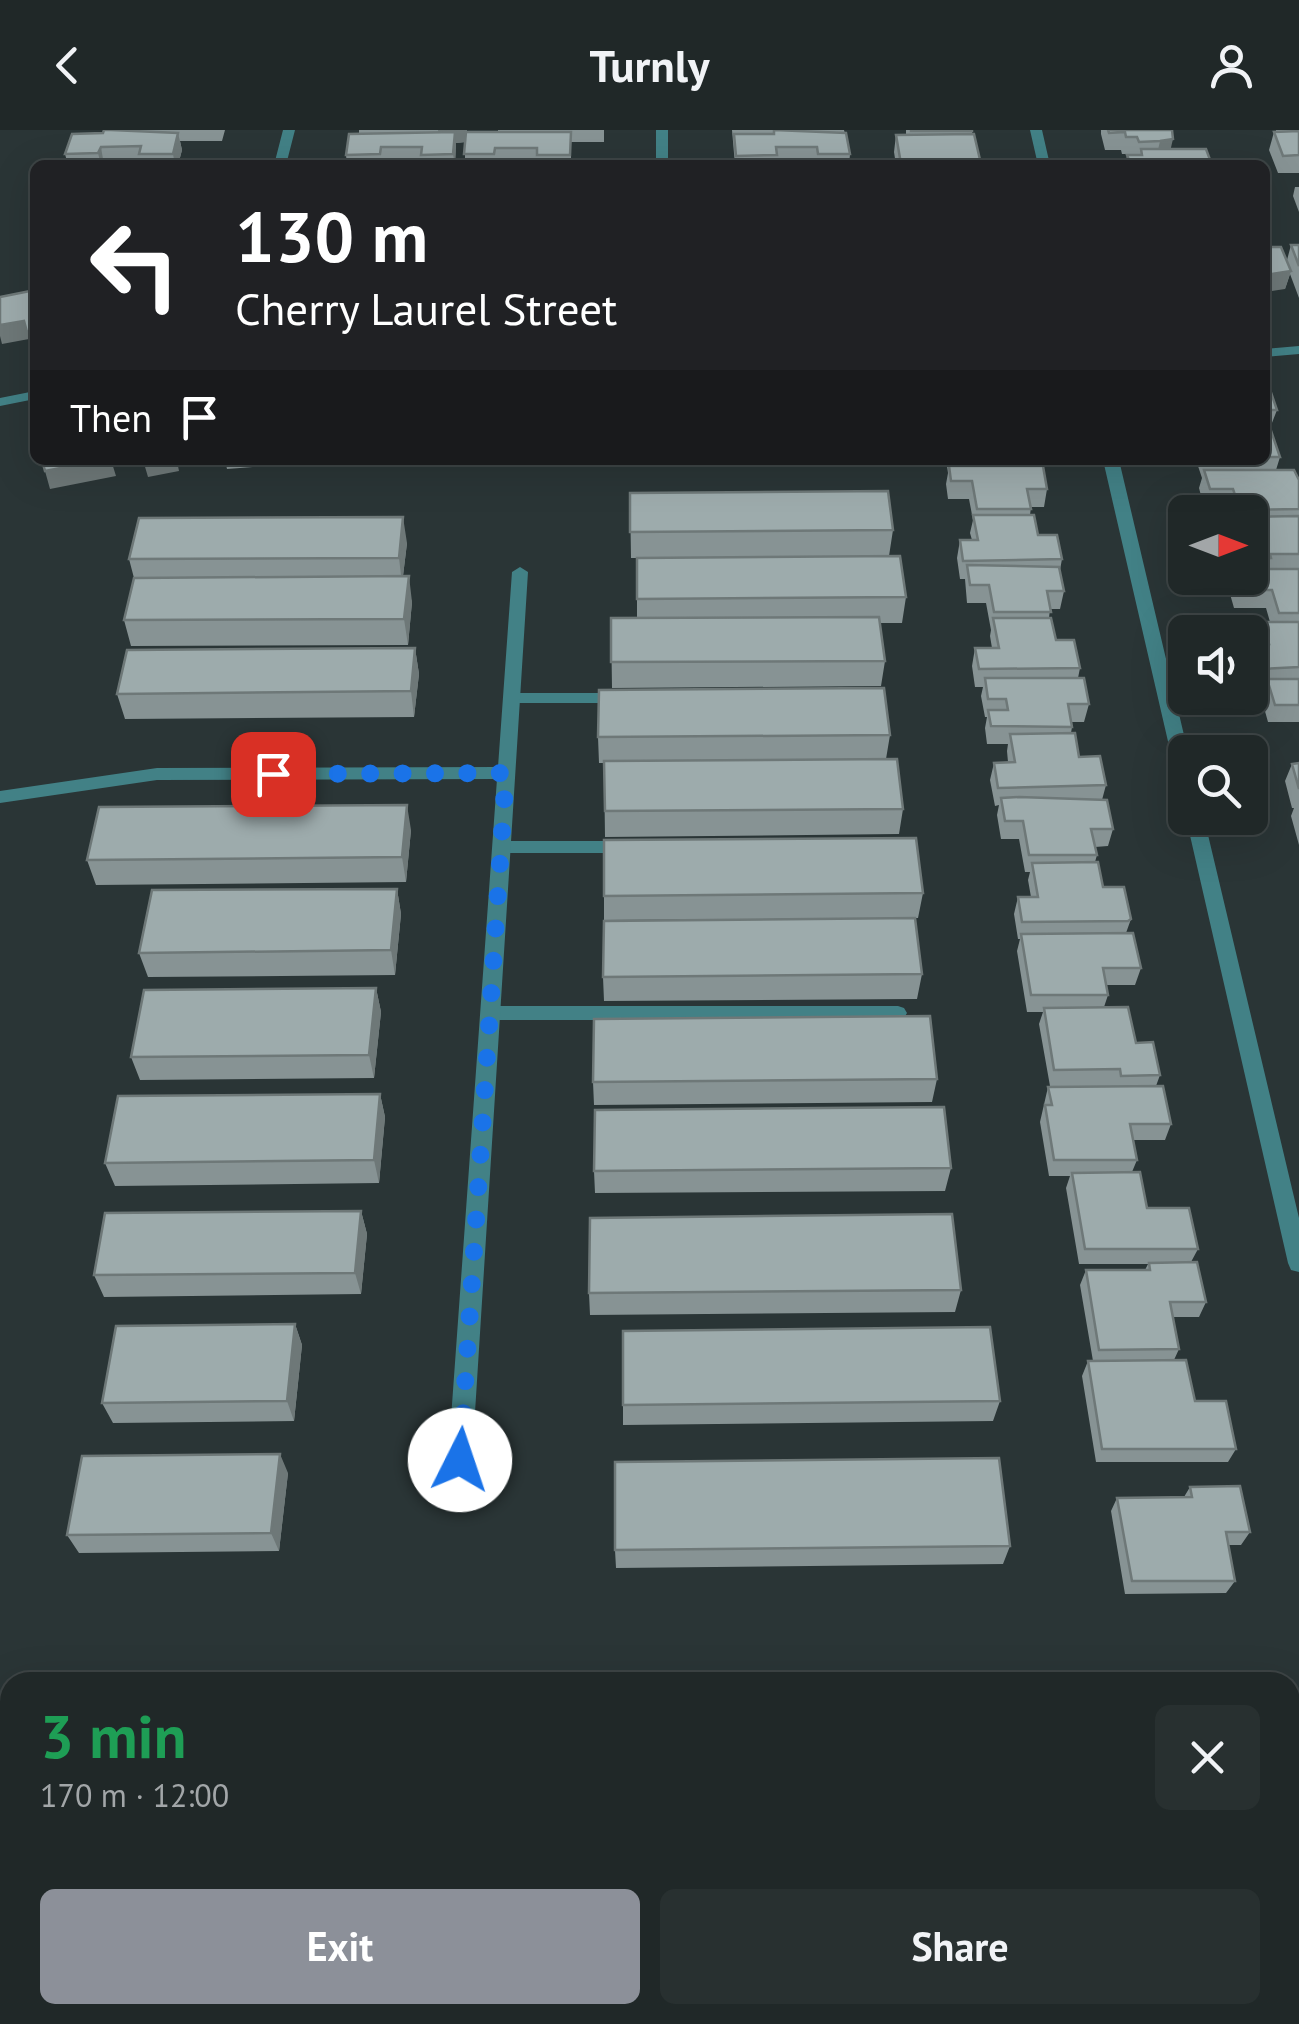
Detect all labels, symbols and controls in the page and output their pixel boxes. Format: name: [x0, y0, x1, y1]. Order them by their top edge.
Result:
text: Turnly: [589, 36, 710, 94]
icon: back: [40, 38, 95, 93]
icon: person: [1204, 38, 1259, 93]
text: 130 m: [235, 191, 428, 281]
icon: left: [70, 200, 200, 330]
text: Cherry Laurel Street: [235, 279, 617, 337]
icon: arrive: [172, 390, 227, 445]
text: Then: [70, 393, 152, 442]
north arrow: [1168, 495, 1268, 595]
map controls: [1168, 495, 1268, 835]
button: sound: [1168, 615, 1268, 715]
pin: [231, 732, 316, 817]
button: search: [1168, 735, 1268, 835]
icon: arrive: [246, 747, 301, 802]
position arrow: [408, 1408, 512, 1512]
text: 3 min: [40, 1697, 186, 1775]
button: close: [1155, 1705, 1260, 1810]
text: 170 m · 12:00: [40, 1774, 229, 1816]
button: Exit: [40, 1889, 640, 2004]
button: Share: [660, 1889, 1260, 2004]

